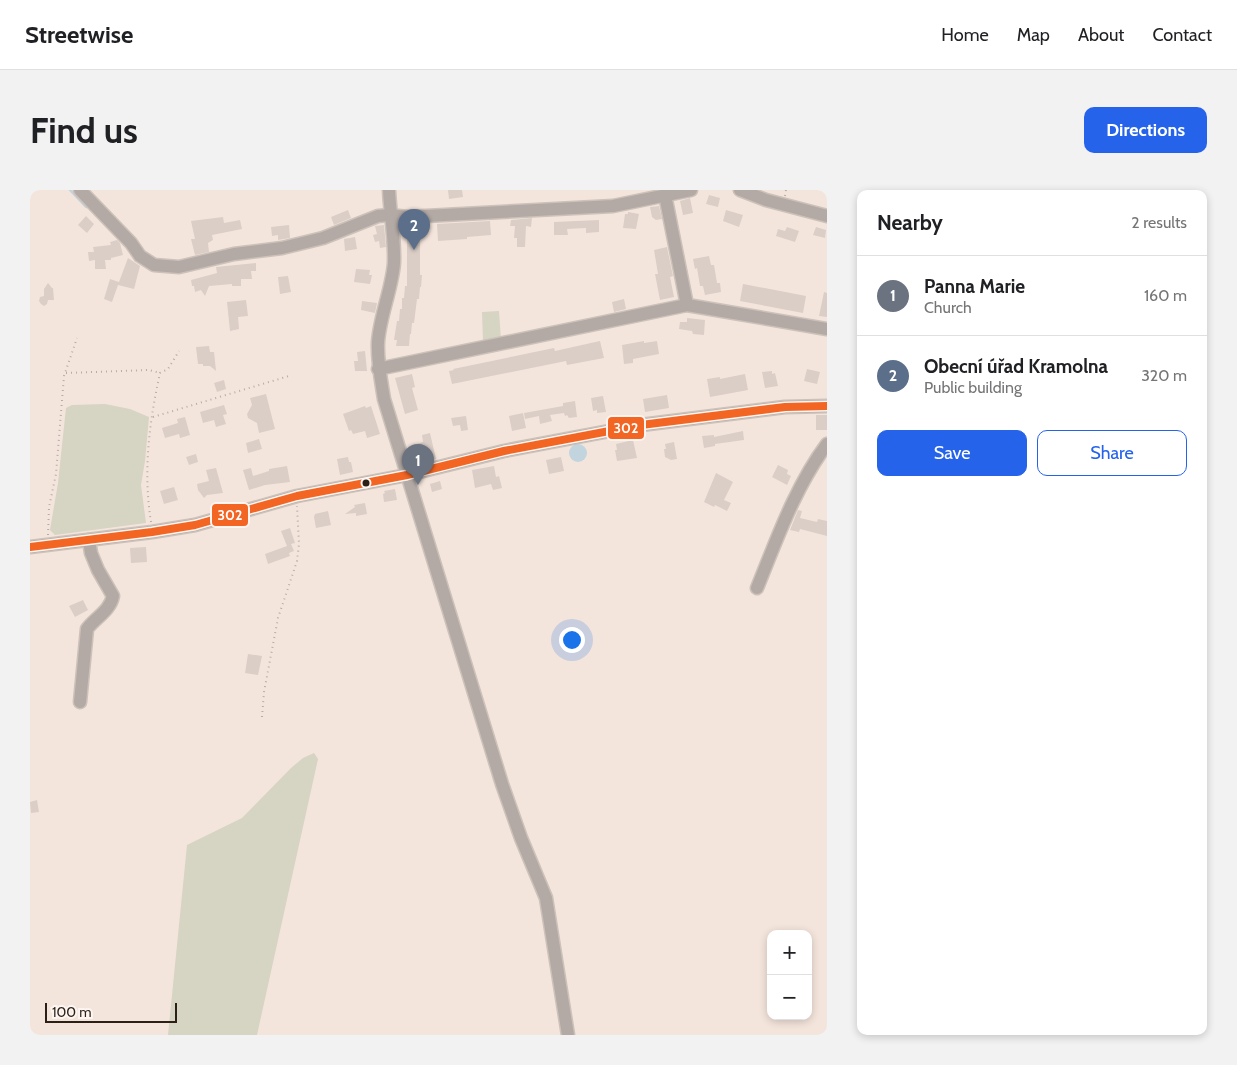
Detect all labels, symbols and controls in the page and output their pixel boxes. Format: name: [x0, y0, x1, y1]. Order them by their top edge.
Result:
text: Streetwise: [25, 20, 133, 49]
text: Home: [941, 24, 989, 46]
text: Map: [1017, 24, 1050, 46]
text: About: [1078, 24, 1124, 46]
text: Contact: [1152, 24, 1212, 46]
button: Directions: [1084, 107, 1207, 153]
text: Find us: [30, 109, 138, 152]
pin: 2: [398, 209, 430, 250]
text: Nearby: [877, 210, 943, 235]
text: 2 results: [1131, 213, 1187, 232]
text: Panna Marie: [924, 275, 1025, 298]
text: 1: [890, 286, 896, 305]
text: 160 m: [1144, 286, 1187, 305]
text: Church: [924, 298, 972, 317]
text: Obecní úřad Kramolna: [924, 355, 1108, 378]
text: 2: [889, 366, 897, 385]
text: 320 m: [1141, 366, 1187, 385]
text: Public building: [924, 378, 1022, 397]
line badge: 302: [607, 416, 645, 440]
text: 302: [614, 419, 638, 437]
button: Save: [877, 430, 1027, 476]
button: Share: [1037, 430, 1187, 476]
pin: 1: [402, 444, 434, 485]
unlabelled marker: [361, 478, 371, 488]
line badge: 302: [211, 503, 249, 527]
text: 302: [218, 506, 242, 524]
your location: [559, 627, 585, 653]
map controls: [767, 930, 812, 1020]
button: +: [767, 930, 812, 975]
button: −: [767, 975, 812, 1020]
scale bar: [45, 1000, 178, 1023]
text: 100 m: [52, 1003, 92, 1021]

